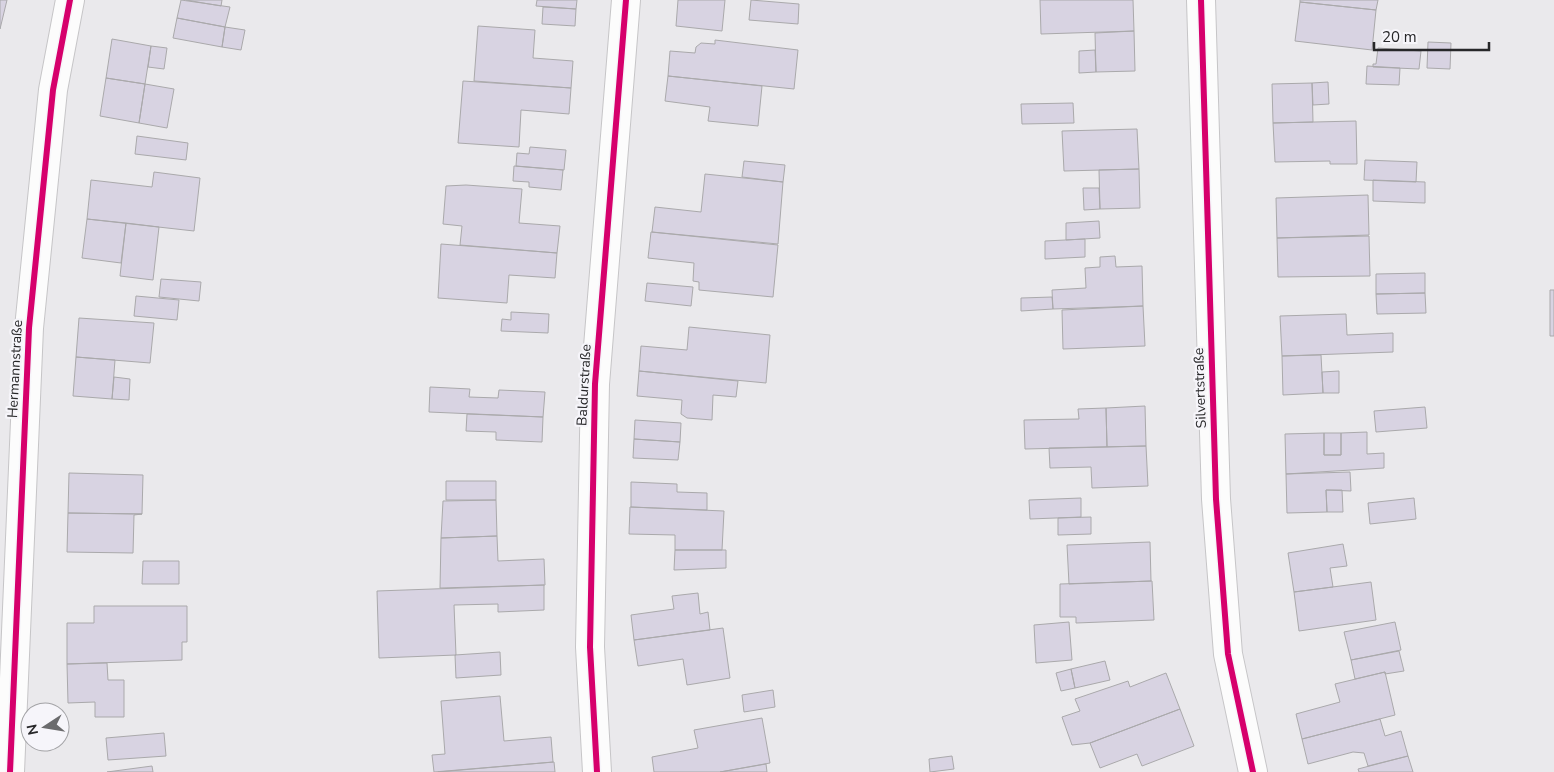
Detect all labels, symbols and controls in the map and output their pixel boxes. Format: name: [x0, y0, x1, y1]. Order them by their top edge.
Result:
scale bar: [1374, 20, 1489, 52]
text: 20 m: [1382, 27, 1417, 47]
street label: Hermannstraße: [3, 319, 27, 419]
street label: Baldurstraße: [572, 344, 596, 426]
street label: Silvertstraße: [1189, 347, 1211, 429]
north arrow: [20, 702, 70, 752]
text: N: [22, 722, 43, 737]

